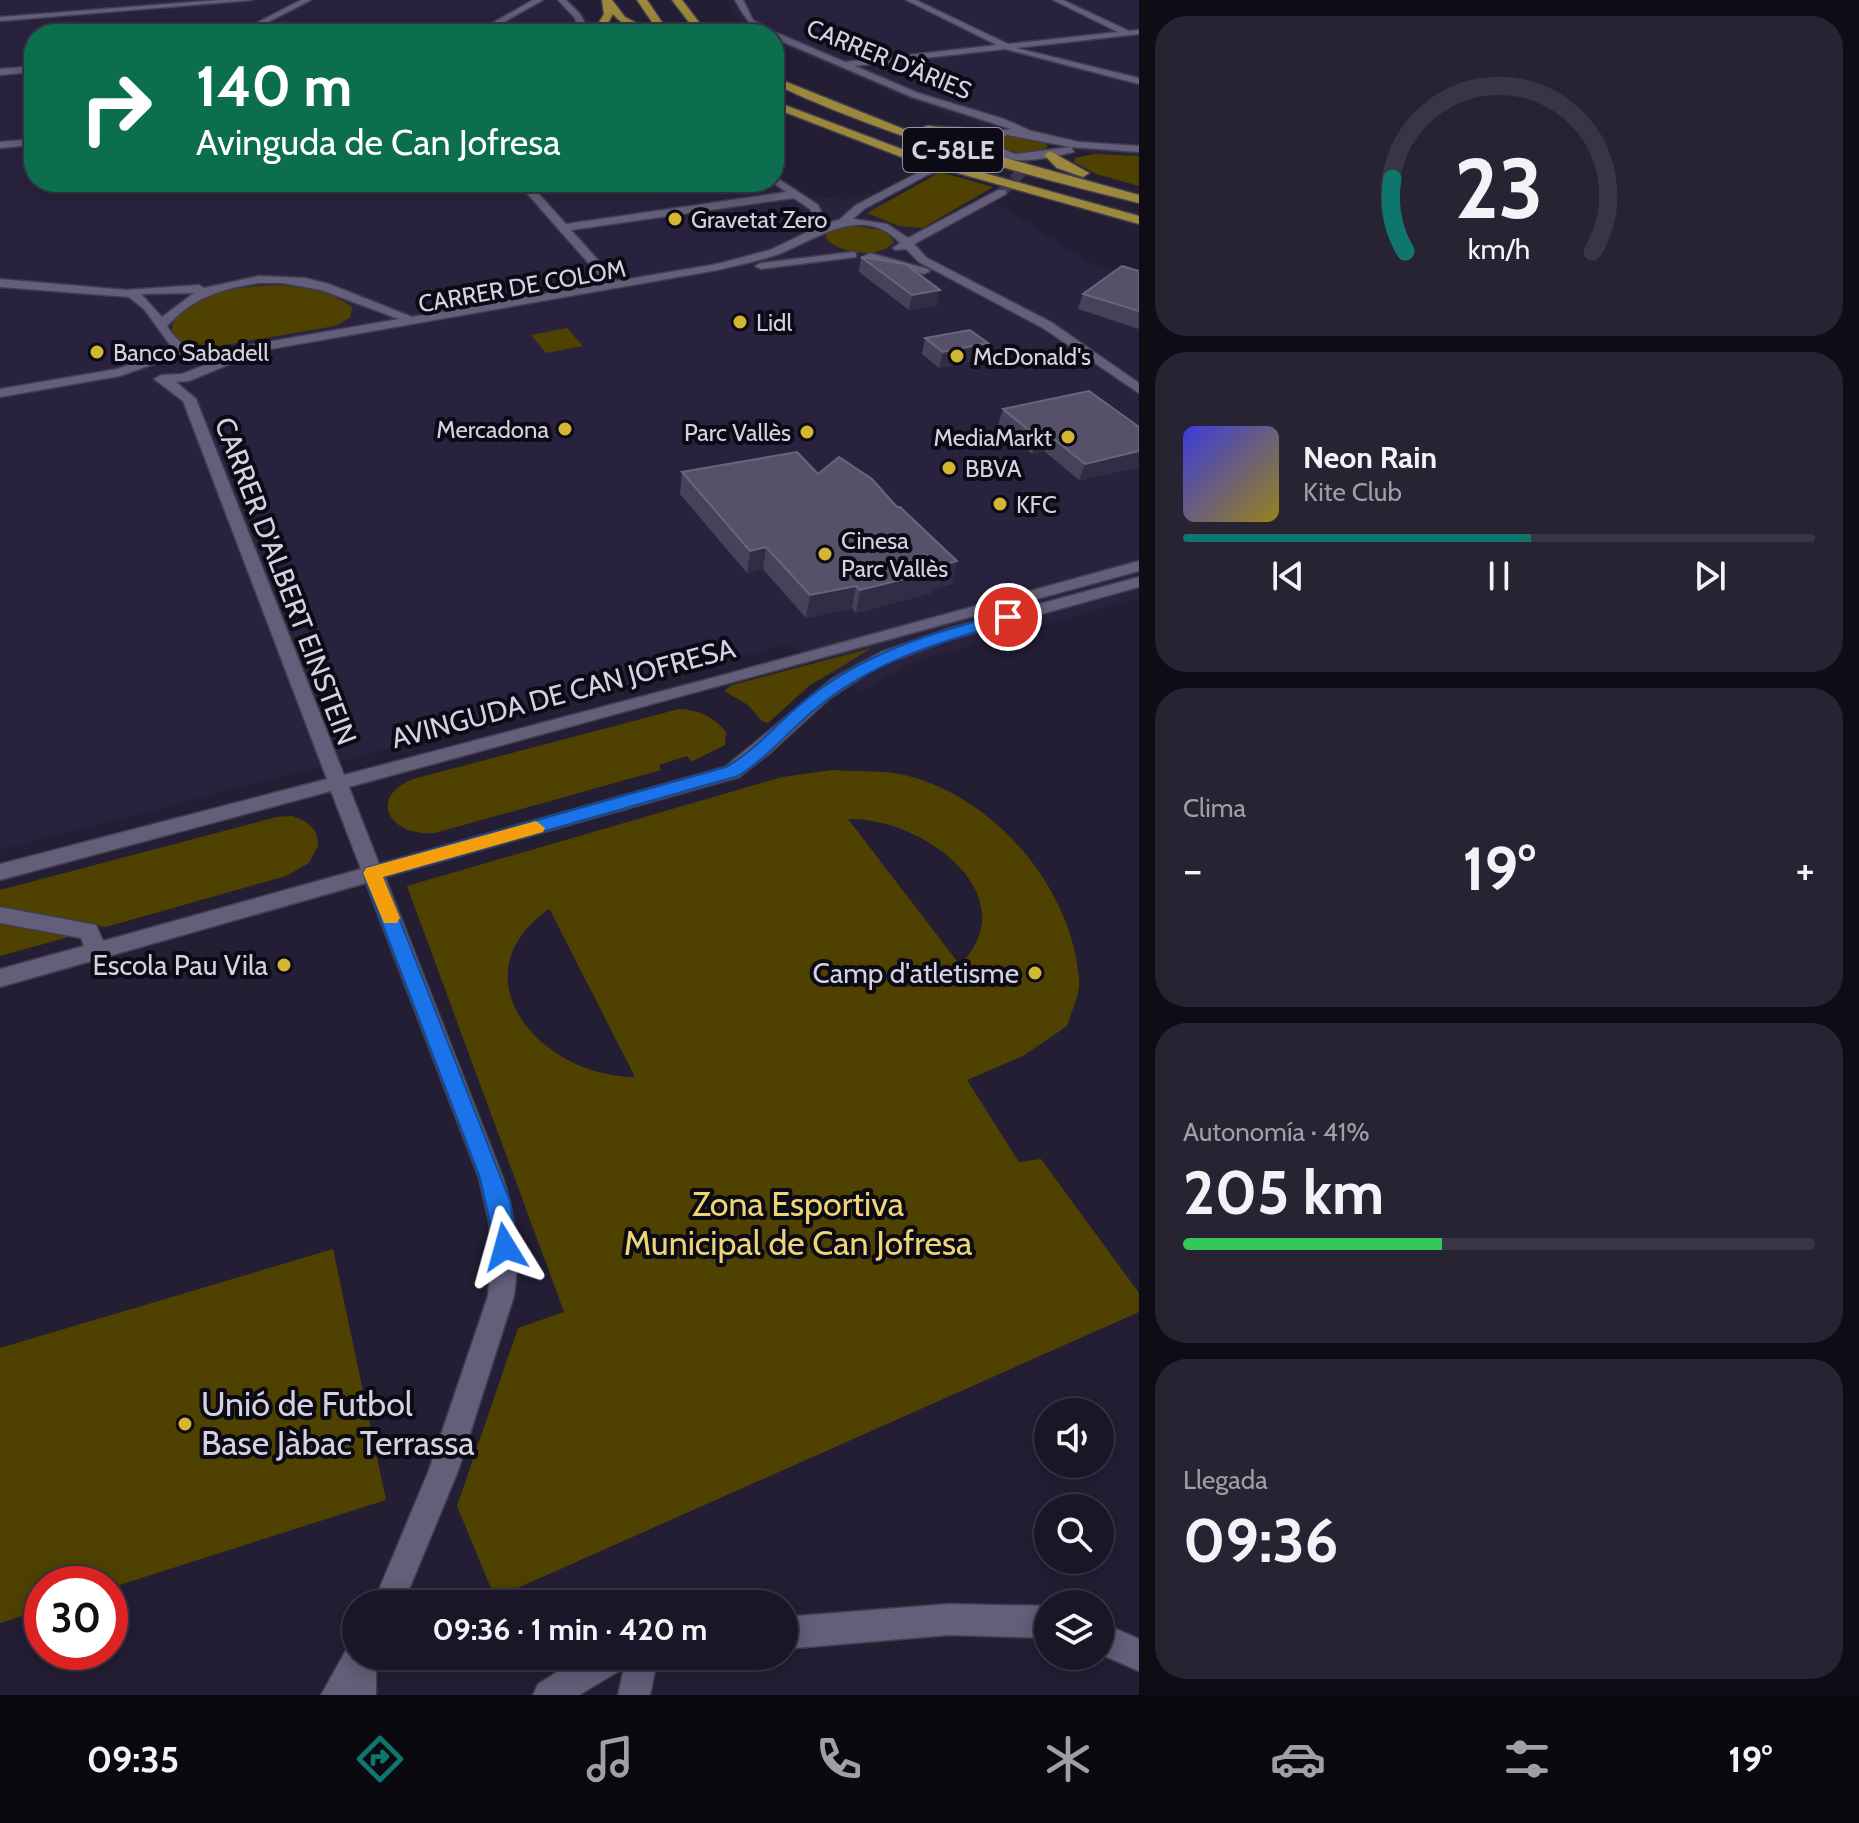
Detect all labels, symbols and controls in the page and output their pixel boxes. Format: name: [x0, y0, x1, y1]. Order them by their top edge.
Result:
street label: CARRER D'ÀRIES: [802, 13, 976, 105]
text: 140 m: [196, 52, 352, 120]
icon: right: [64, 56, 168, 160]
text: Avinguda de Can Jofresa: [196, 120, 560, 164]
road number: C-58LE: [903, 128, 1003, 172]
text: 23: [1455, 137, 1543, 238]
place label: Gravetat Zero: [691, 205, 827, 234]
marker: Gravetat Zero: [666, 210, 684, 228]
text: km/h: [1468, 231, 1530, 266]
street label: CARRER DE COLOM: [416, 253, 628, 319]
place label: Lidl: [756, 308, 792, 337]
marker: Lidl: [731, 313, 749, 331]
place label: Banco Sabadell: [113, 338, 269, 367]
place label: McDonald's: [973, 342, 1091, 371]
marker: Banco Sabadell: [88, 343, 106, 361]
marker: McDonald's: [948, 347, 966, 365]
street label: CARRER D'ALBERT EINSTEIN: [208, 412, 364, 750]
place label: Mercadona: [436, 415, 549, 444]
place label: Parc Vallès: [684, 418, 791, 447]
marker: Mercadona: [556, 420, 574, 438]
marker: Parc Vallès: [798, 423, 816, 441]
place label: MediaMarkt: [933, 423, 1052, 452]
marker: MediaMarkt: [1059, 428, 1077, 446]
text: Neon Rain: [1303, 439, 1437, 476]
place label: BBVA: [965, 454, 1022, 483]
marker: BBVA: [940, 459, 958, 477]
text: Kite Club: [1303, 476, 1402, 508]
place label: KFC: [1016, 490, 1057, 519]
marker: KFC: [991, 495, 1009, 513]
place label: Cinesa Parc Vallès: [841, 526, 948, 583]
marker: Cinesa Parc Vallès: [816, 545, 834, 563]
icon: previous: [1266, 554, 1310, 598]
icon: pause: [1477, 554, 1521, 598]
icon: next: [1688, 554, 1732, 598]
pin: [974, 583, 1042, 651]
icon: arrive: [986, 595, 1030, 639]
street label: AVINGUDA DE CAN JOFRESA: [387, 631, 739, 755]
text: Clima: [1183, 792, 1246, 824]
text: 19°: [1462, 832, 1536, 905]
text: −: [1183, 843, 1202, 896]
text: +: [1796, 843, 1815, 896]
place label: Escola Pau Vila: [92, 948, 269, 982]
marker: Escola Pau Vila: [275, 956, 293, 974]
place label: Camp d'atletisme: [813, 956, 1019, 990]
marker: Camp d'atletisme: [1026, 964, 1044, 982]
text: Autonomía · 41%: [1183, 1116, 1370, 1148]
text: 205 km: [1183, 1156, 1384, 1229]
park label: Zona Esportiva Municipal de Can Jofresa: [624, 1183, 973, 1264]
position arrow: [463, 1205, 547, 1289]
place label: Unió de Futbol Base Jàbac Terrassa: [201, 1383, 475, 1464]
map controls: [1034, 1398, 1114, 1670]
button: sound: [1034, 1398, 1114, 1478]
marker: Unió de Futbol Base Jàbac Terrassa: [176, 1415, 194, 1433]
text: Llegada: [1183, 1464, 1268, 1496]
button: search: [1034, 1494, 1114, 1574]
text: 09:36: [1183, 1504, 1338, 1577]
speed limit sign: 30: [24, 1566, 128, 1670]
button: layers: [1034, 1590, 1114, 1670]
text: 09:36 · 1 min · 420 m: [433, 1611, 707, 1648]
icon: directions: [352, 1731, 408, 1787]
icon: music: [582, 1731, 638, 1787]
icon: phone: [811, 1731, 867, 1787]
icon: climate: [1040, 1731, 1096, 1787]
icon: car: [1270, 1731, 1326, 1787]
icon: filters: [1499, 1731, 1555, 1787]
text: 09:35: [87, 1737, 179, 1781]
text: 19°: [1728, 1737, 1772, 1781]

